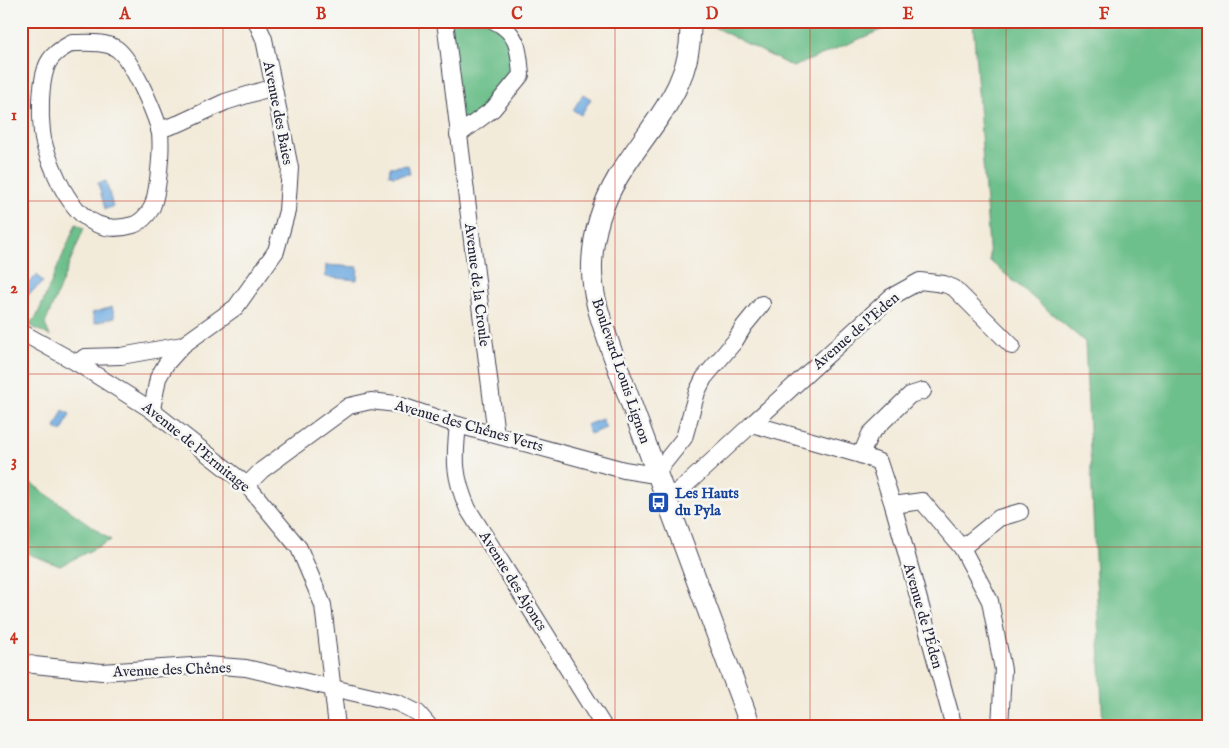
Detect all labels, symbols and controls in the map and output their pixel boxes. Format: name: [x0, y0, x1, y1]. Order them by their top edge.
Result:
text: A: [119, 5, 132, 25]
text: B: [316, 5, 327, 25]
text: C: [511, 5, 523, 25]
text: D: [706, 5, 719, 25]
text: E: [902, 5, 914, 25]
text: F: [1099, 5, 1110, 25]
street label: Avenue des Baies: [258, 59, 297, 166]
text: 1: [11, 106, 17, 126]
street label: Avenue de la Croule: [460, 221, 494, 348]
text: 2: [10, 279, 18, 299]
street label: Avenue de l'Eden: [808, 288, 903, 374]
street label: Boulevard Louis Lignon: [587, 296, 655, 446]
street label: Avenue des Chênes Verts: [392, 395, 545, 456]
street label: Avenue de l'Ermitage: [137, 397, 254, 496]
text: 3: [11, 452, 17, 472]
place label: Les Hauts du Pyla: [675, 484, 740, 520]
bus stop icon: Les Hauts du Pyla: [647, 490, 671, 514]
street label: Avenue des Ajoncs: [474, 527, 551, 634]
street label: Avenue de l'Éden: [899, 560, 947, 671]
text: 4: [10, 626, 19, 646]
street label: Avenue des Chênes: [112, 658, 231, 682]

